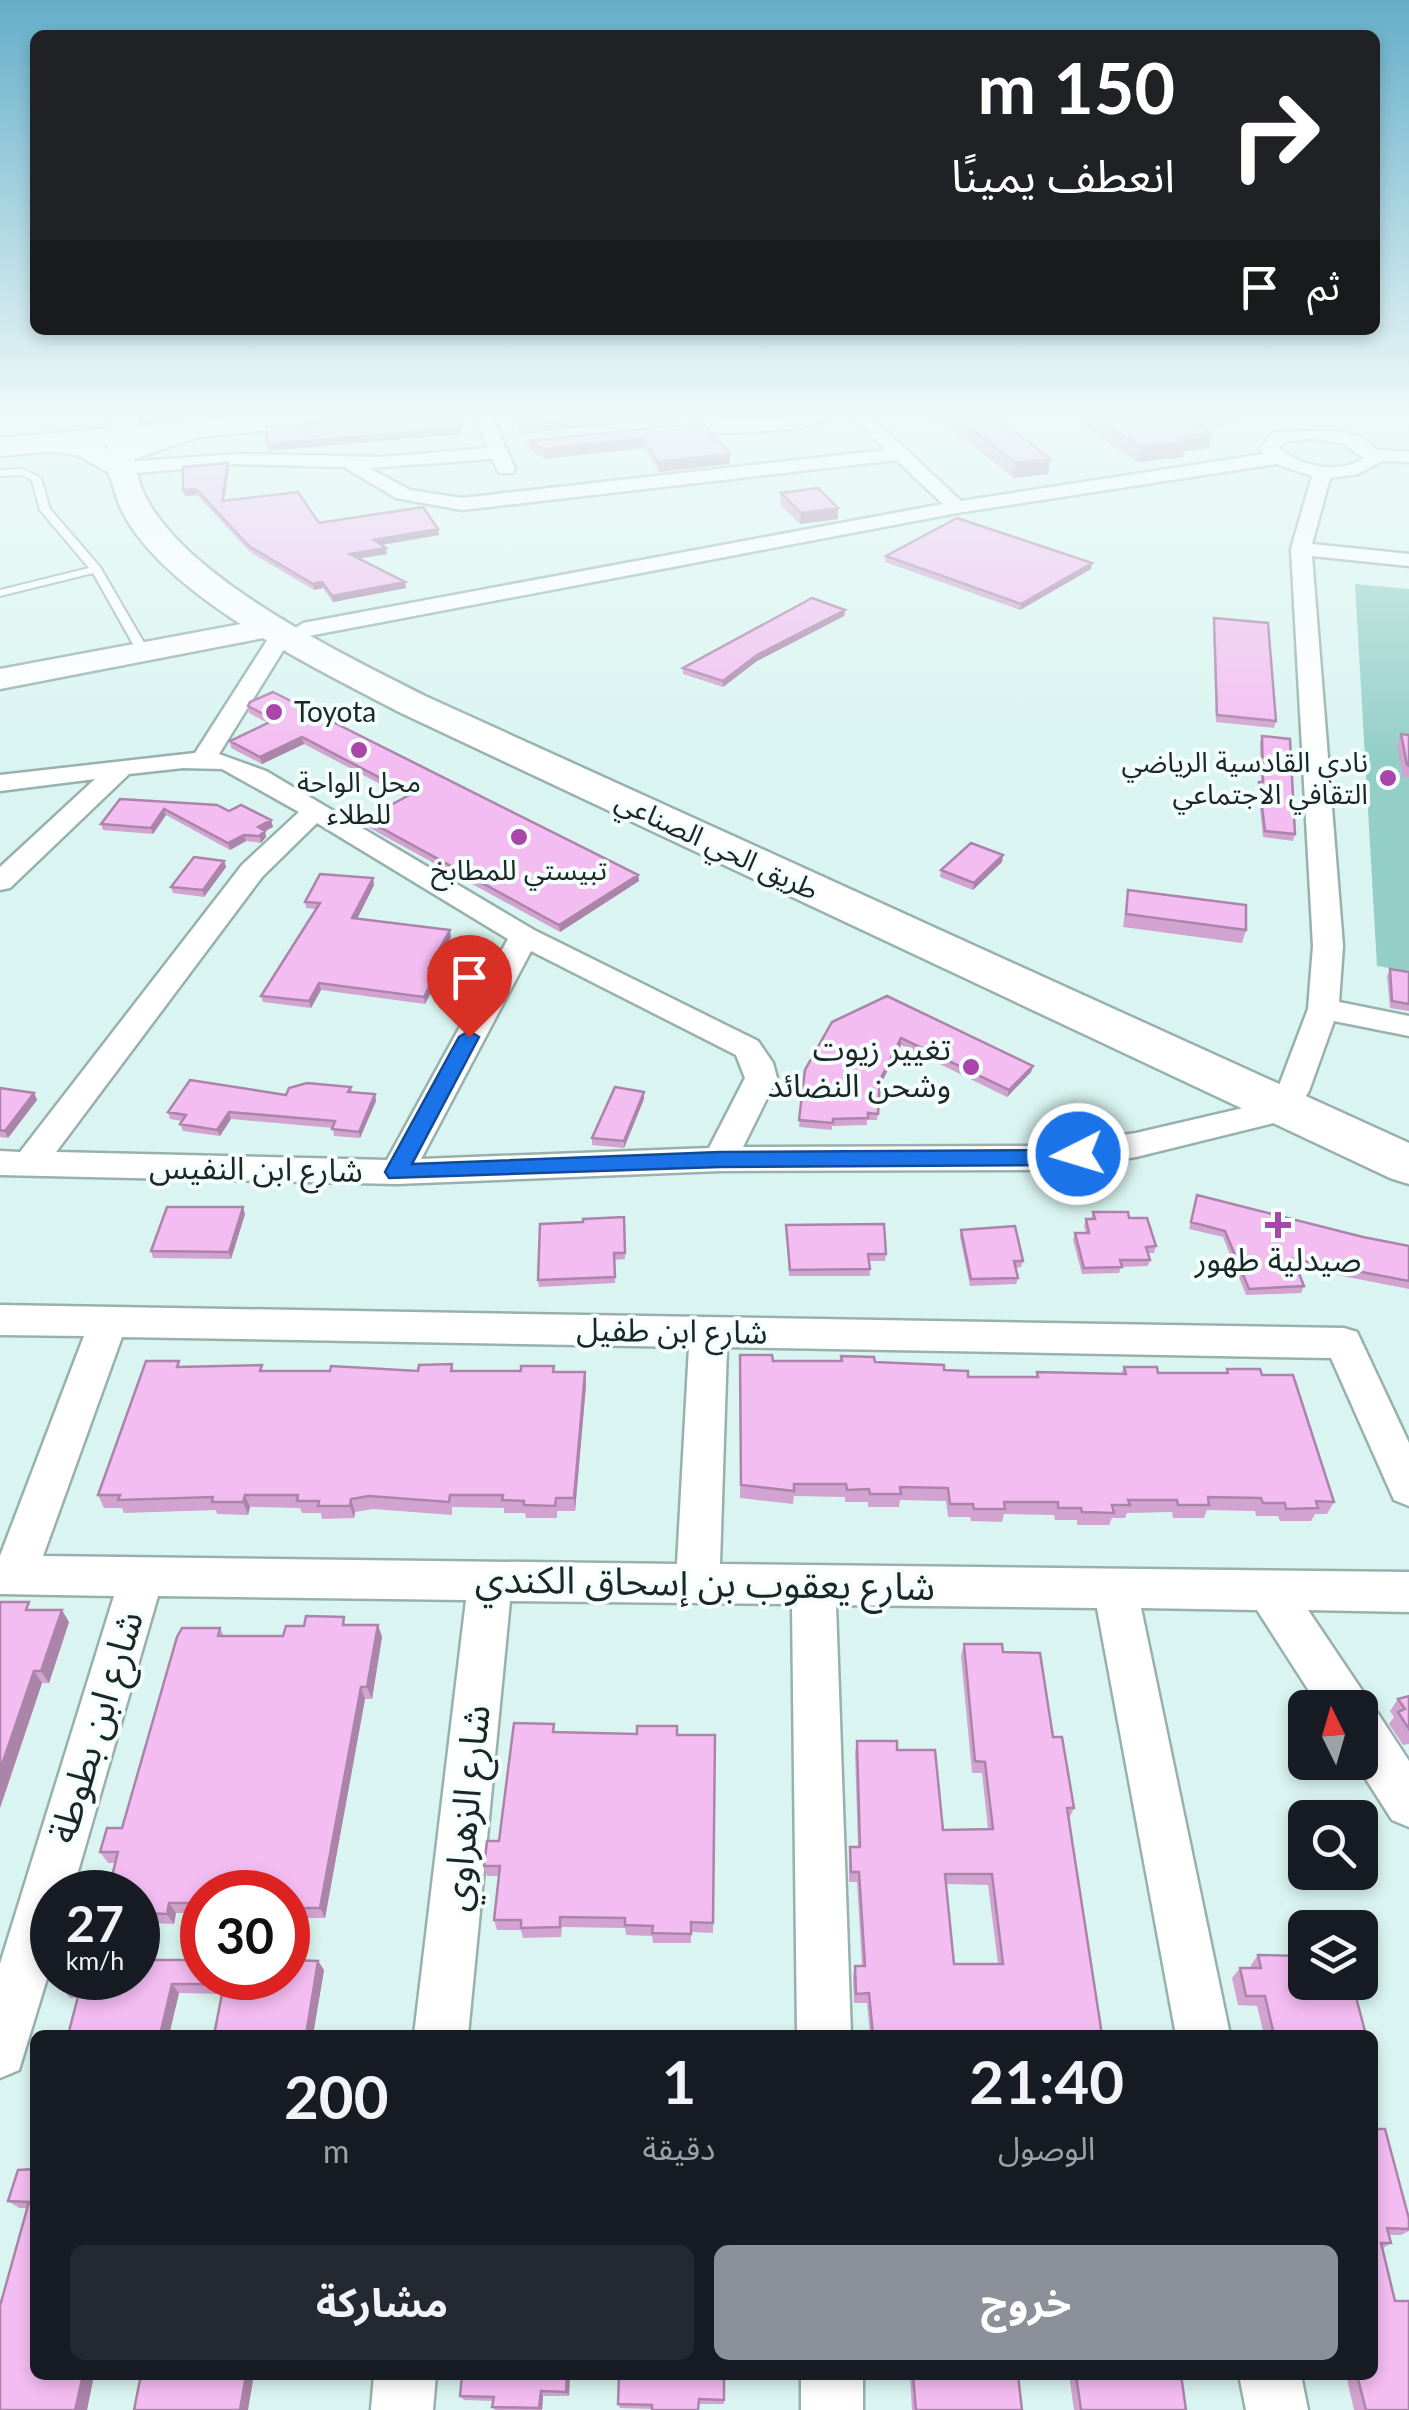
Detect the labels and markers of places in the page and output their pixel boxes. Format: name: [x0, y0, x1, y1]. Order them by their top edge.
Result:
place label: Toyota: [294, 694, 376, 728]
marker: Toyota: [263, 701, 285, 723]
marker: محل الواحة للطلاء: [348, 739, 370, 761]
place label: نادي القادسية الرياضي التقافي الاجتماعي: [1121, 744, 1368, 815]
place label: محل الواحة للطلاء: [297, 764, 421, 830]
marker: نادي القادسية الرياضي التقافي الاجتماعي: [1377, 767, 1399, 789]
marker: تبيستي للمطابخ: [508, 826, 530, 848]
place label: تبيستي للمطابخ: [431, 852, 607, 891]
pin: [427, 935, 512, 1038]
place label: تغيير زيوت وشحن النضائد: [767, 1028, 951, 1105]
marker: تغيير زيوت وشحن النضائد: [960, 1056, 982, 1078]
marker: صيدلية طهور: [1267, 1214, 1289, 1236]
place label: صيدلية طهور: [1194, 1239, 1361, 1279]

